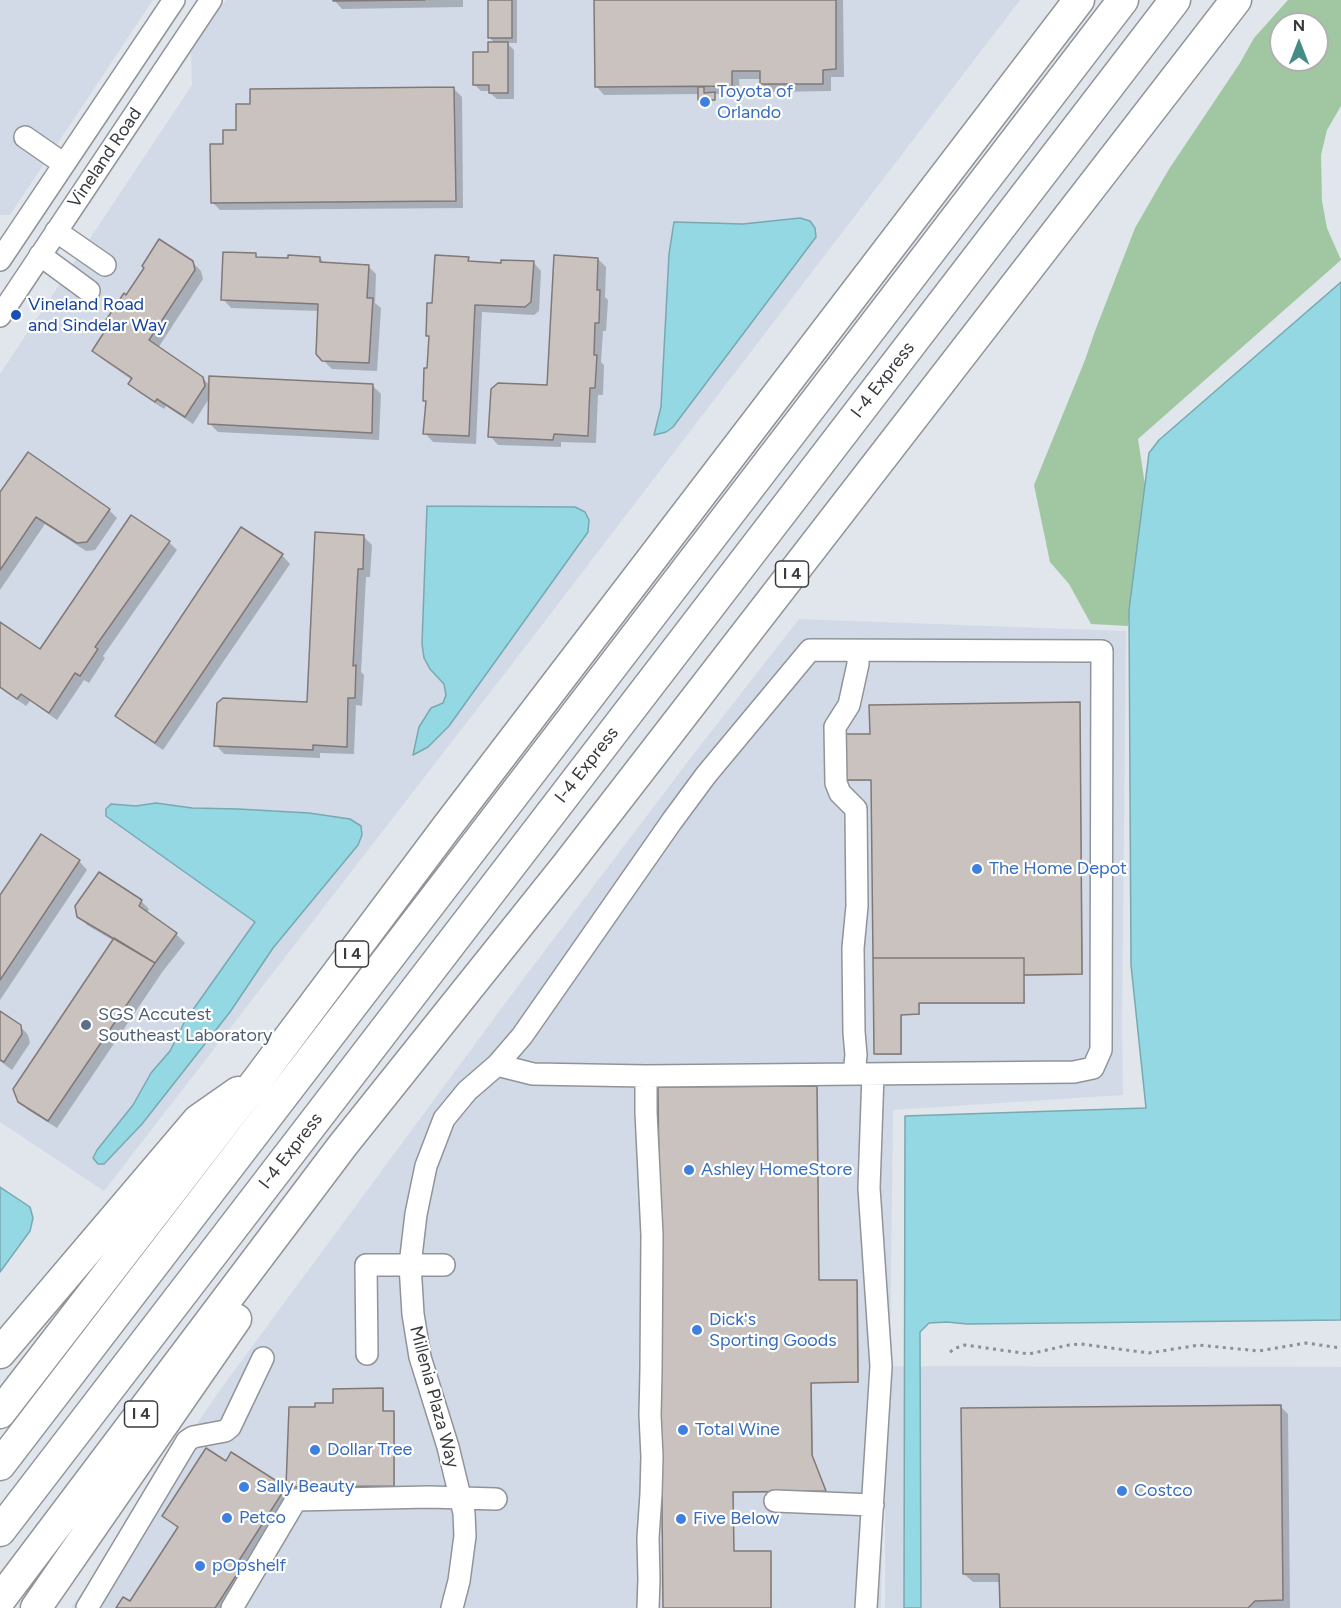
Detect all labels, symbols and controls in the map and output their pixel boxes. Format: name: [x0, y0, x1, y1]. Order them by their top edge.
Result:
north arrow: [1269, 12, 1329, 72]
text: N: [1293, 16, 1305, 35]
place label: Toyota of Orlando: [717, 81, 793, 124]
marker: Toyota of Orlando: [698, 95, 712, 109]
street label: Vineland Road: [64, 104, 146, 212]
place label: Vineland Road and Sindelar Way: [28, 294, 167, 336]
marker: Vineland Road and Sindelar Way: [9, 308, 23, 322]
street label: I-4 Express: [847, 338, 919, 422]
road number: I 4: [776, 561, 808, 587]
street label: I-4 Express: [551, 723, 623, 807]
place label: The Home Depot: [989, 858, 1127, 880]
marker: The Home Depot: [970, 862, 984, 876]
road number: I 4: [336, 941, 368, 967]
place label: SGS Accutest Southeast Laboratory: [98, 1004, 273, 1046]
marker: SGS Accutest Southeast Laboratory: [79, 1018, 93, 1032]
street label: I-4 Express: [255, 1109, 327, 1193]
place label: Ashley HomeStore: [701, 1159, 852, 1181]
marker: Ashley HomeStore: [682, 1163, 696, 1177]
place label: Dick's Sporting Goods: [709, 1309, 837, 1352]
marker: Dick's Sporting Goods: [690, 1323, 704, 1337]
street label: Millenia Plaza Way: [405, 1324, 463, 1470]
road number: I 4: [124, 1401, 158, 1427]
place label: Total Wine: [695, 1419, 780, 1441]
marker: Total Wine: [676, 1423, 690, 1437]
place label: Dollar Tree: [327, 1439, 412, 1461]
marker: Dollar Tree: [308, 1443, 322, 1457]
place label: Sally Beauty: [256, 1476, 354, 1498]
marker: Sally Beauty: [237, 1480, 251, 1494]
place label: Costco: [1134, 1480, 1193, 1502]
marker: Costco: [1115, 1484, 1129, 1498]
place label: Petco: [239, 1507, 286, 1529]
place label: Five Below: [693, 1508, 779, 1530]
marker: Petco: [220, 1511, 234, 1525]
marker: Five Below: [674, 1512, 688, 1526]
place label: pOpshelf: [212, 1555, 286, 1577]
marker: pOpshelf: [193, 1559, 207, 1573]

